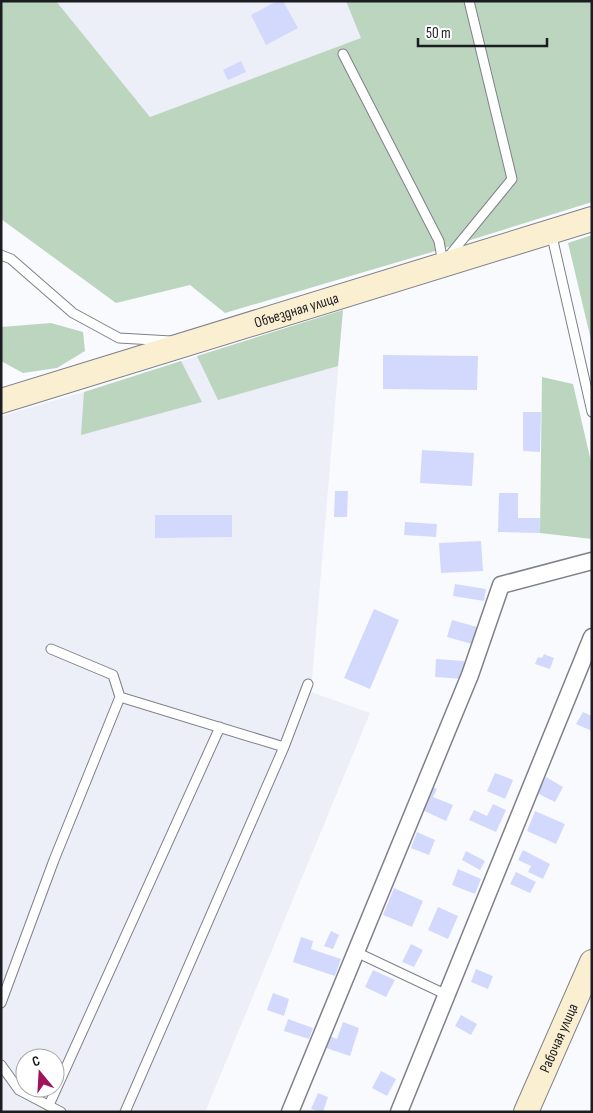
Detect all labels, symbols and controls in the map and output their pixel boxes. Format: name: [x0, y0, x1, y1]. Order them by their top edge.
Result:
scale bar: [418, 15, 547, 47]
text: 50 m: [426, 24, 451, 43]
street label: Объездная улица: [252, 289, 341, 332]
street label: Рабочая улица: [536, 1000, 583, 1076]
north arrow: [15, 1048, 65, 1098]
text: С: [30, 1052, 42, 1070]

